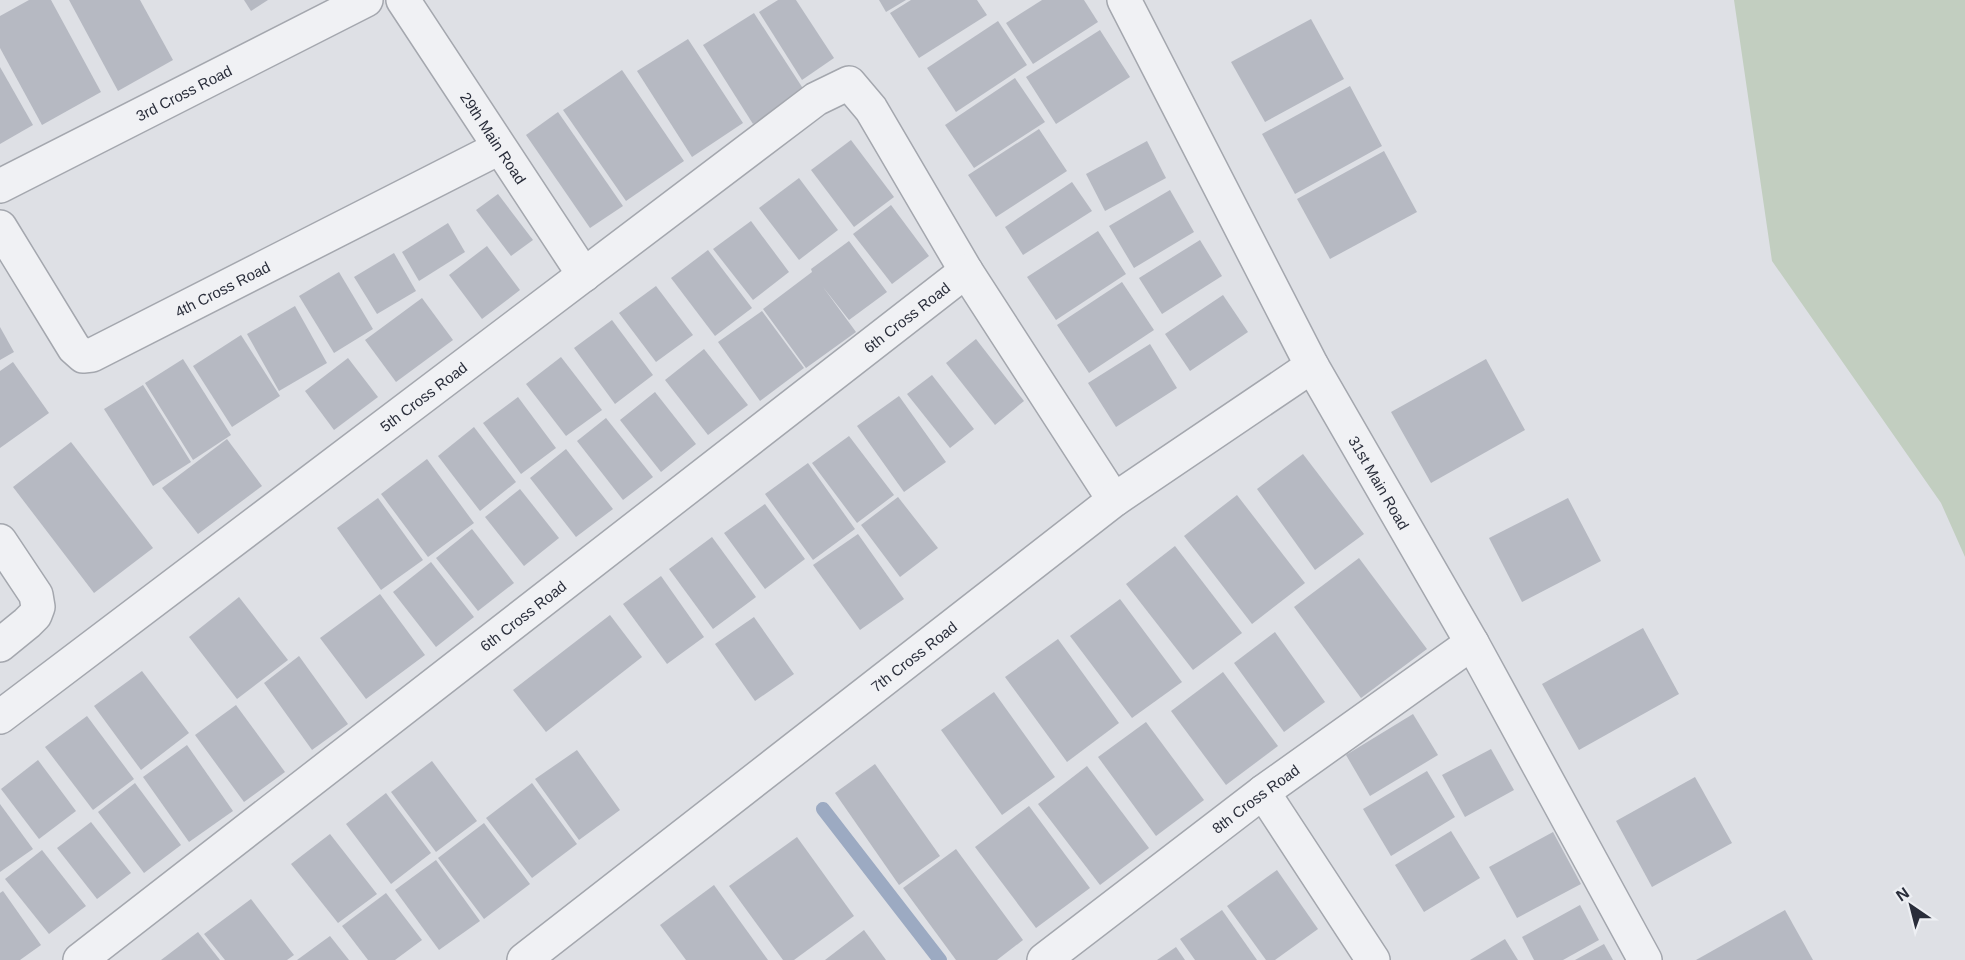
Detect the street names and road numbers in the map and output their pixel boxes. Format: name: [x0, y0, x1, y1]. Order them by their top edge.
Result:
street label: 3rd Cross Road: [133, 61, 234, 124]
street label: 29th Main Road: [457, 89, 530, 187]
street label: 4th Cross Road: [172, 258, 273, 320]
street label: 6th Cross Road: [860, 279, 953, 356]
street label: 5th Cross Road: [377, 358, 470, 435]
street label: 31st Main Road: [1346, 433, 1413, 532]
street label: 6th Cross Road: [476, 577, 569, 654]
street label: 7th Cross Road: [867, 617, 960, 695]
street label: 8th Cross Road: [1209, 761, 1302, 837]

